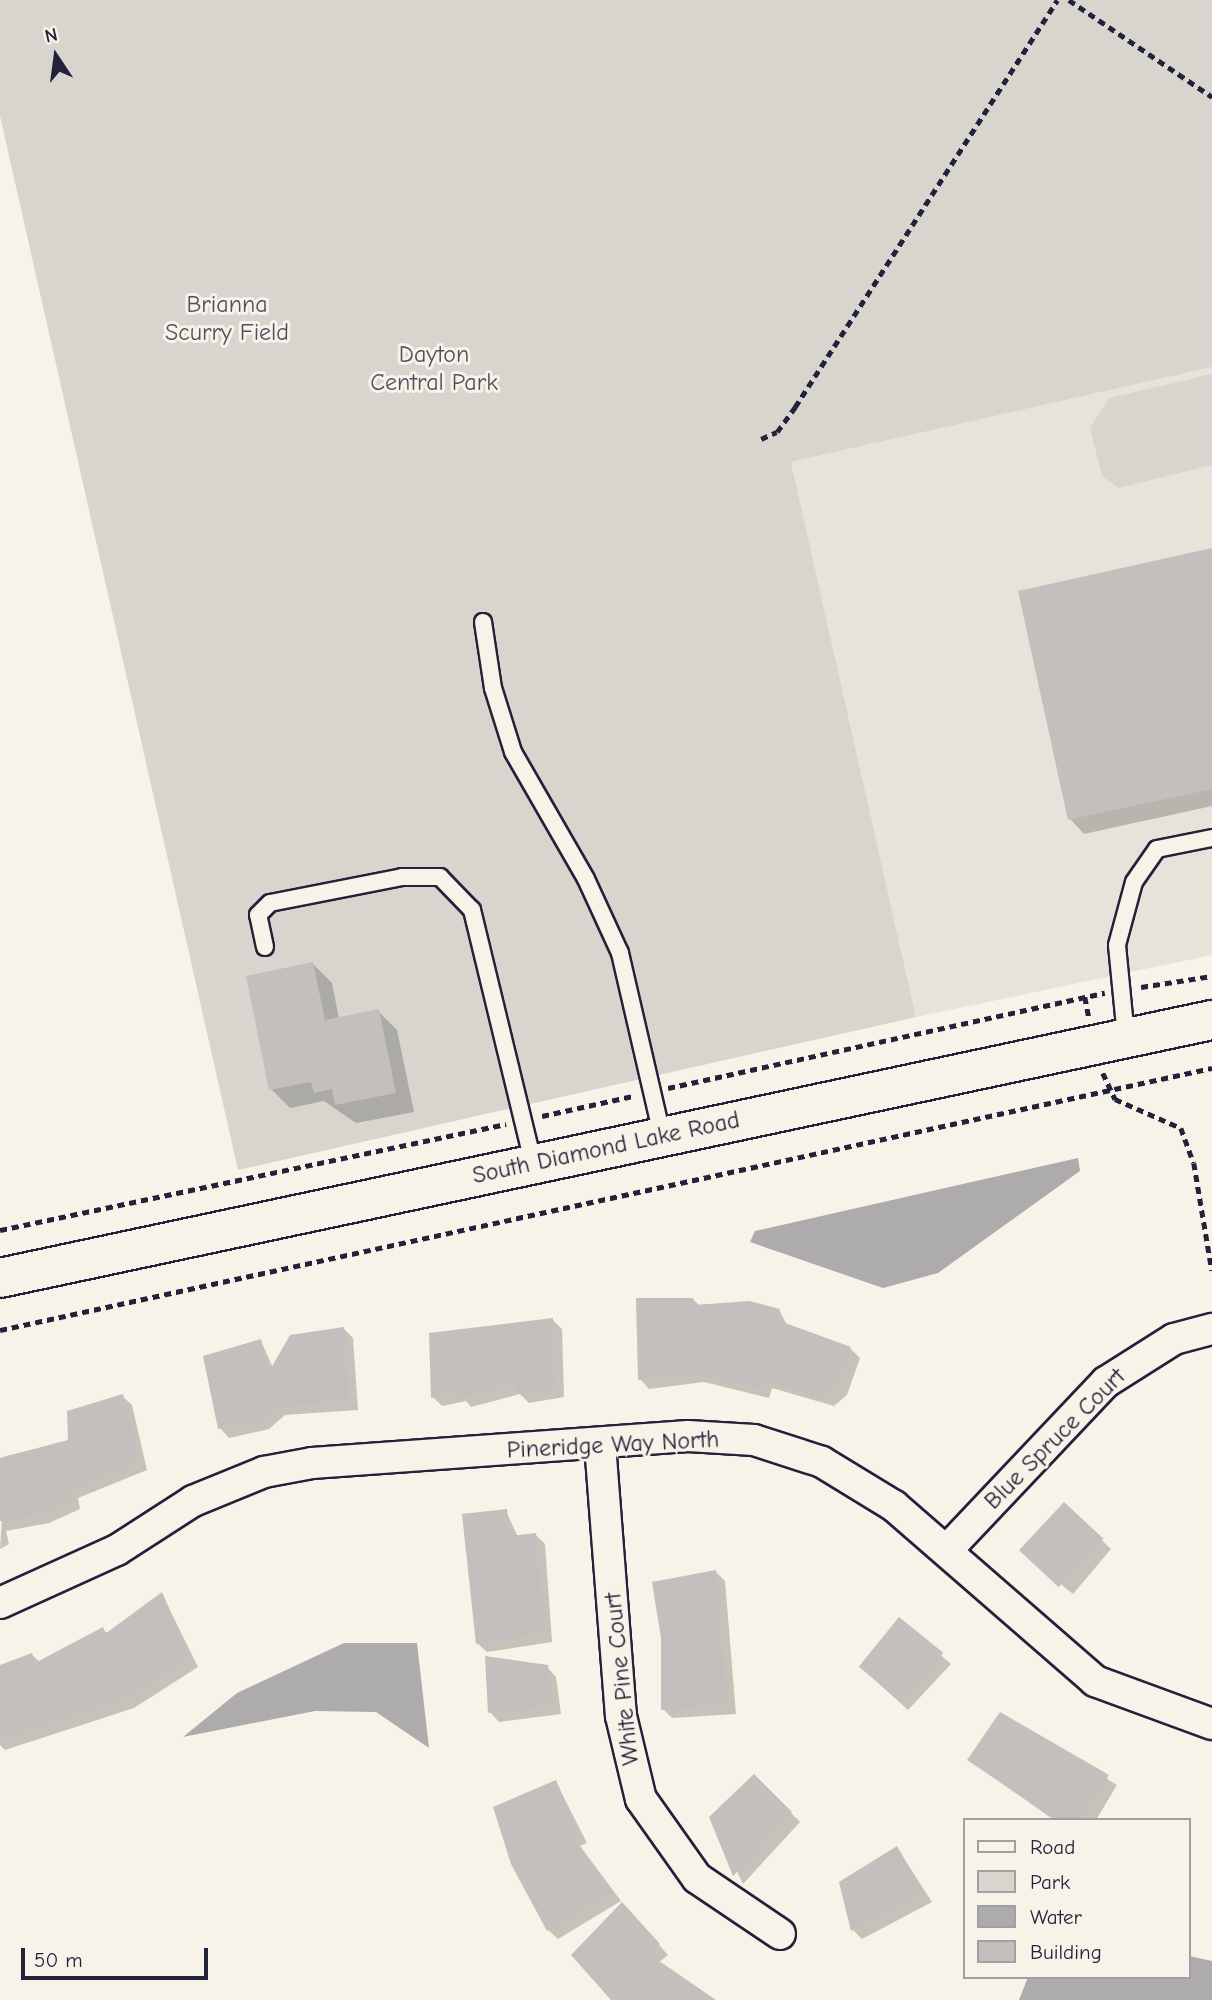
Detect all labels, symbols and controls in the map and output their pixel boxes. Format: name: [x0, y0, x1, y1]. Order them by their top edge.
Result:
north arrow: [21, 21, 91, 91]
text: N: [43, 23, 60, 48]
park label: Brianna Scurry Field: [165, 291, 289, 347]
park label: Dayton Central Park: [370, 341, 498, 397]
street label: South Diamond Lake Road: [470, 1106, 742, 1190]
street label: Blue Spruce Court: [978, 1362, 1132, 1516]
street label: Pineridge Way North: [506, 1425, 720, 1465]
street label: White Pine Court: [599, 1591, 645, 1767]
legend: [964, 1818, 1191, 1979]
text: Road: [1030, 1835, 1075, 1859]
text: Park: [1030, 1870, 1070, 1894]
text: Water: [1030, 1905, 1082, 1929]
scale bar: [24, 1934, 212, 1978]
text: Building: [1030, 1940, 1102, 1964]
text: 50 m: [34, 1948, 83, 1972]

